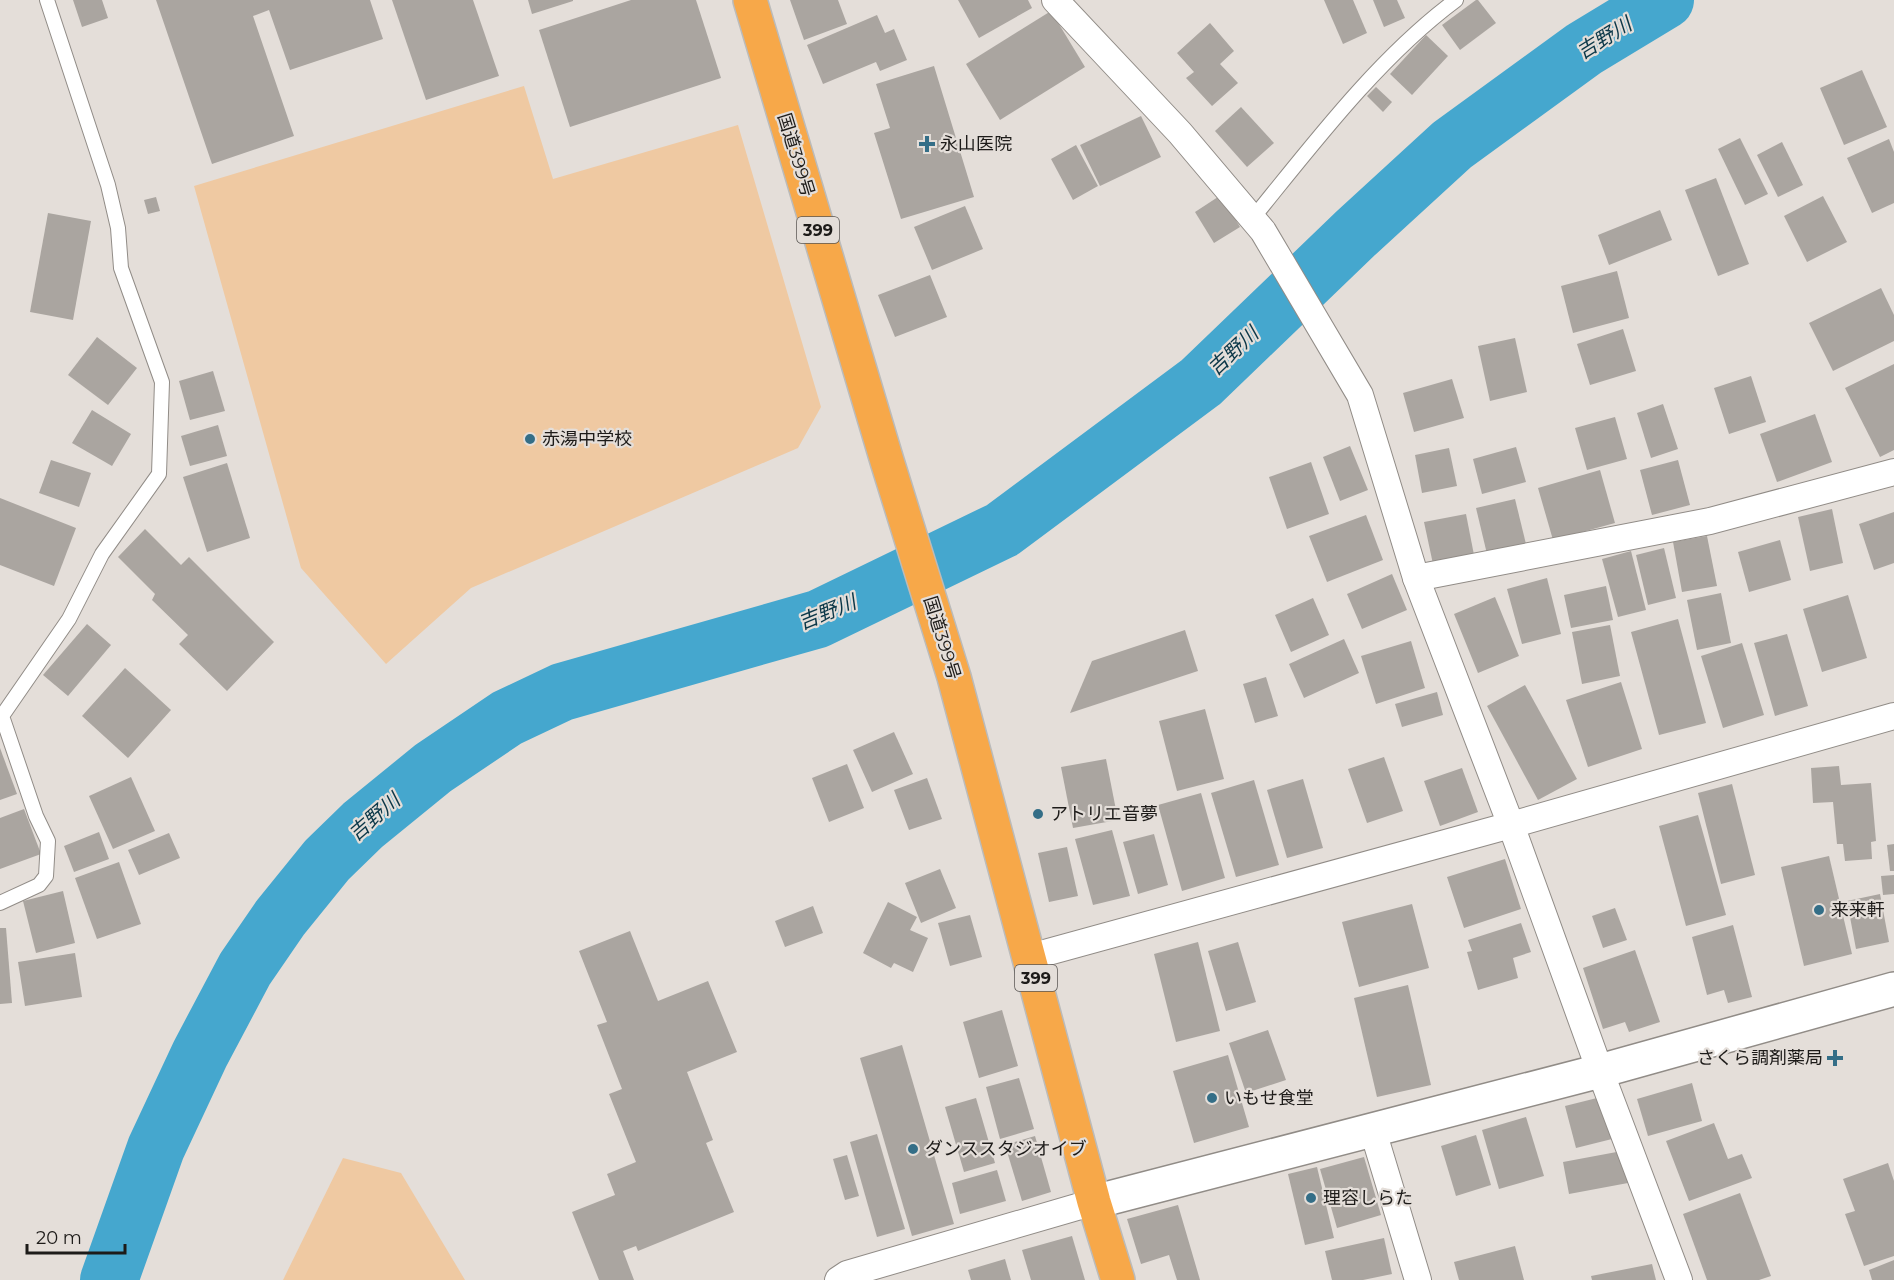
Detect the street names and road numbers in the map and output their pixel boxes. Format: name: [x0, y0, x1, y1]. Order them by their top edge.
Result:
street label: 国道399号: [773, 111, 819, 199]
road number: 399: [797, 217, 839, 243]
street label: 国道399号: [919, 594, 965, 682]
road number: 399: [1015, 965, 1057, 991]

